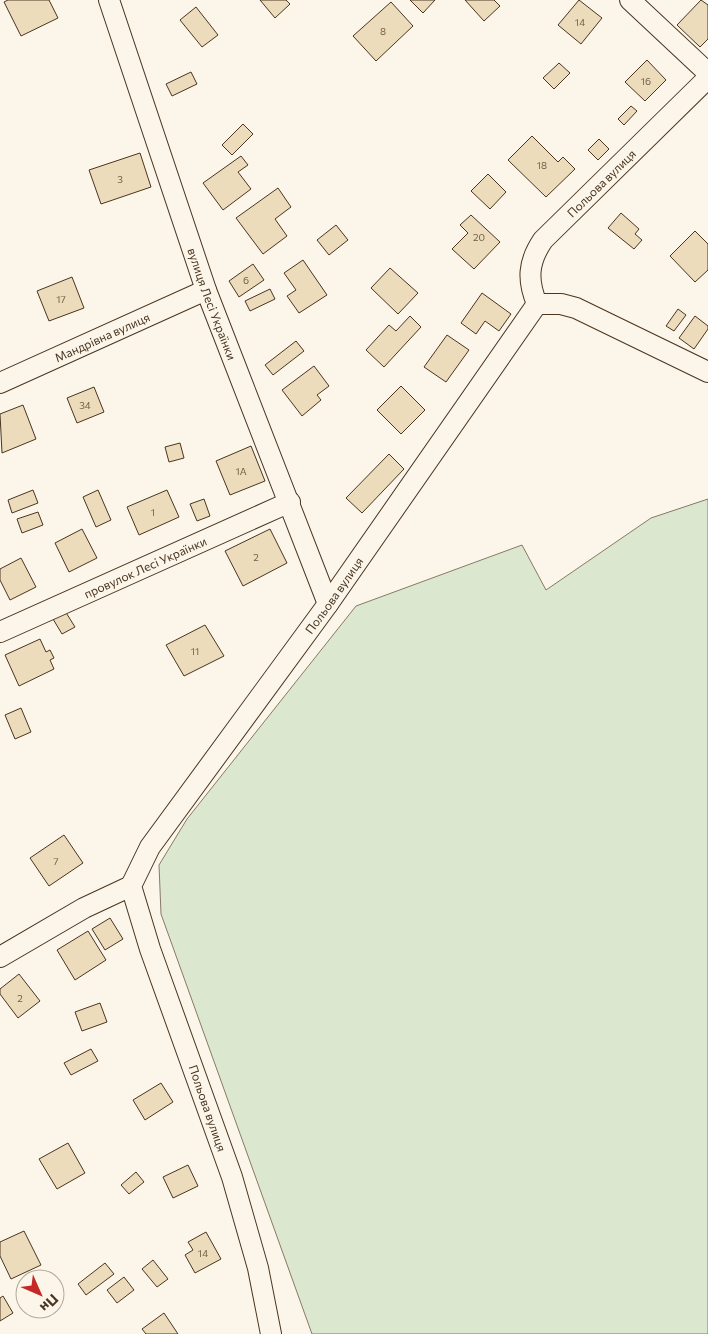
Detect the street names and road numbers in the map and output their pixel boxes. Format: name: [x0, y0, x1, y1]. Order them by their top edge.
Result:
street label: Польова вулиця: [564, 146, 638, 220]
street label: вулиця Лесі Українки: [185, 246, 240, 362]
street label: Мандрівна вулиця: [52, 309, 152, 364]
street label: провулок Лесі Українки: [82, 533, 209, 601]
street label: Польова вулиця: [302, 554, 366, 636]
street label: Польова вулиця: [187, 1063, 229, 1153]

